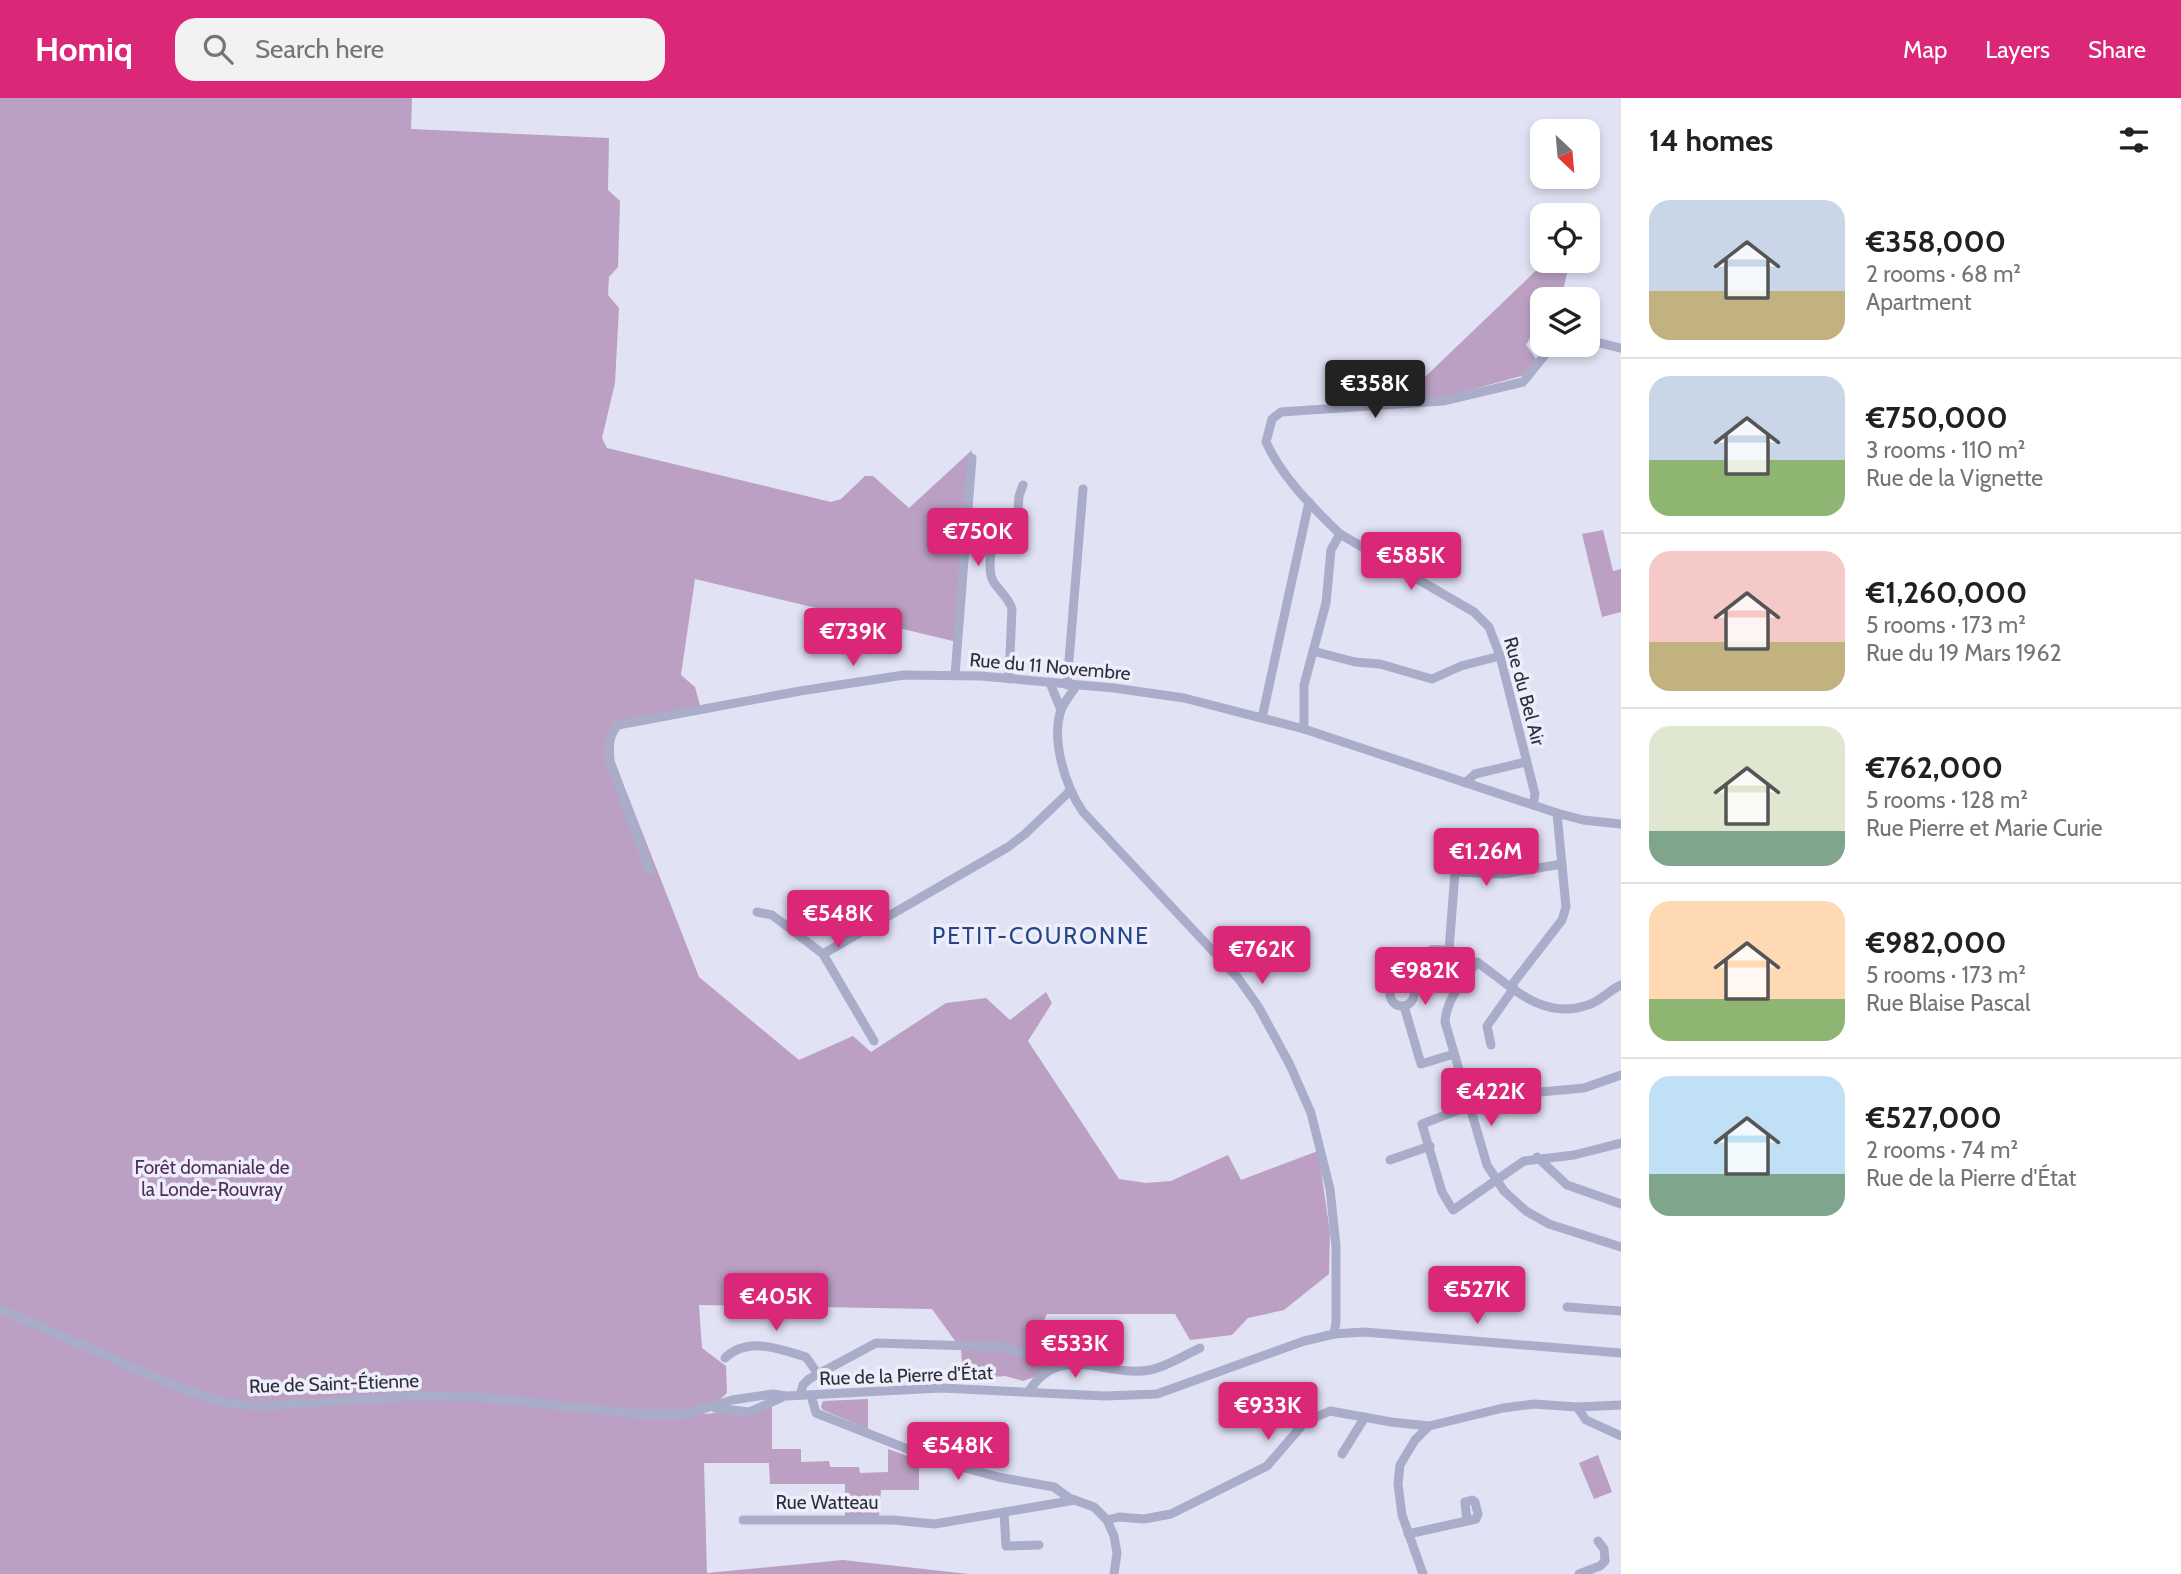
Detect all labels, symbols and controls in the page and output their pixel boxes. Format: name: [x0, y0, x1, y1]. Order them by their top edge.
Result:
search box: [175, 18, 665, 81]
text: Homiq: [35, 29, 133, 69]
icon: search: [199, 30, 237, 68]
text: Search here: [255, 33, 384, 65]
text: Map: [1903, 35, 1947, 64]
text: Layers: [1985, 35, 2050, 64]
text: Share: [2088, 35, 2146, 64]
north arrow: [1530, 119, 1600, 189]
map controls: [1530, 119, 1600, 357]
icon: filters: [2115, 121, 2153, 159]
text: 14 homes: [1649, 122, 1773, 159]
button: locate: [1530, 203, 1600, 273]
text: €358,000: [1866, 223, 2006, 260]
icon: home: [1705, 228, 1789, 312]
text: 2 rooms · 68 m²: [1866, 260, 2021, 288]
button: layers: [1530, 287, 1600, 357]
text: Apartment: [1866, 288, 1971, 316]
pin: €358K: [1326, 360, 1424, 420]
text: €358K: [1341, 369, 1409, 397]
text: €750,000: [1866, 399, 2008, 436]
icon: home: [1705, 404, 1789, 488]
text: 3 rooms · 110 m²: [1866, 436, 2025, 464]
text: Rue de la Vignette: [1866, 464, 2043, 492]
pin: €750K: [929, 508, 1027, 568]
text: €750K: [943, 517, 1013, 545]
pin: €585K: [1362, 532, 1460, 592]
text: €585K: [1377, 541, 1445, 569]
text: €1,260,000: [1866, 574, 2027, 611]
icon: home: [1705, 579, 1789, 663]
pin: €739K: [804, 608, 902, 668]
text: 5 rooms · 173 m²: [1866, 611, 2026, 639]
text: €739K: [820, 617, 886, 645]
street label: Rue du Bel Air: [1499, 634, 1550, 748]
text: Rue du 19 Mars 1962: [1866, 639, 2062, 667]
street label: Rue du 11 Novembre: [968, 648, 1132, 685]
text: €762,000: [1866, 749, 2003, 786]
icon: home: [1705, 754, 1789, 838]
text: 5 rooms · 128 m²: [1866, 786, 2028, 814]
text: Rue Pierre et Marie Curie: [1866, 814, 2103, 842]
pin: €1.26M: [1429, 828, 1543, 888]
text: €1.26M: [1450, 837, 1522, 865]
pin: €548K: [789, 890, 887, 950]
text: €548K: [803, 899, 873, 927]
district label: PETIT-COURONNE: [932, 922, 1150, 950]
text: €982,000: [1866, 924, 2006, 961]
pin: €762K: [1213, 926, 1311, 986]
icon: home: [1705, 929, 1789, 1013]
text: €762K: [1229, 935, 1295, 963]
pin: €982K: [1376, 948, 1474, 1007]
text: €982K: [1391, 956, 1459, 984]
text: 5 rooms · 173 m²: [1866, 961, 2026, 989]
text: Rue Blaise Pascal: [1866, 989, 2030, 1017]
pin: €422K: [1442, 1068, 1540, 1128]
text: €422K: [1457, 1077, 1525, 1105]
text: €527,000: [1866, 1099, 2002, 1136]
icon: home: [1705, 1104, 1789, 1188]
text: 2 rooms · 74 m²: [1866, 1136, 2018, 1164]
park label: Forêt domaniale de la Londe-Rouvray: [135, 1156, 290, 1201]
text: Rue de la Pierre d'État: [1866, 1164, 2076, 1192]
pin: €527K: [1428, 1266, 1526, 1326]
pin: €405K: [727, 1274, 825, 1333]
text: €527K: [1444, 1275, 1510, 1303]
text: €405K: [740, 1282, 812, 1310]
pin: €533K: [1026, 1320, 1124, 1380]
text: €533K: [1042, 1329, 1108, 1357]
street label: Rue de la Pierre d'État: [819, 1360, 994, 1390]
street label: Rue de Saint-Étienne: [248, 1368, 420, 1398]
pin: €933K: [1219, 1382, 1317, 1442]
text: €933K: [1235, 1391, 1301, 1419]
pin: €548K: [909, 1422, 1007, 1482]
text: €548K: [923, 1431, 993, 1459]
street label: Rue Watteau: [776, 1491, 878, 1514]

